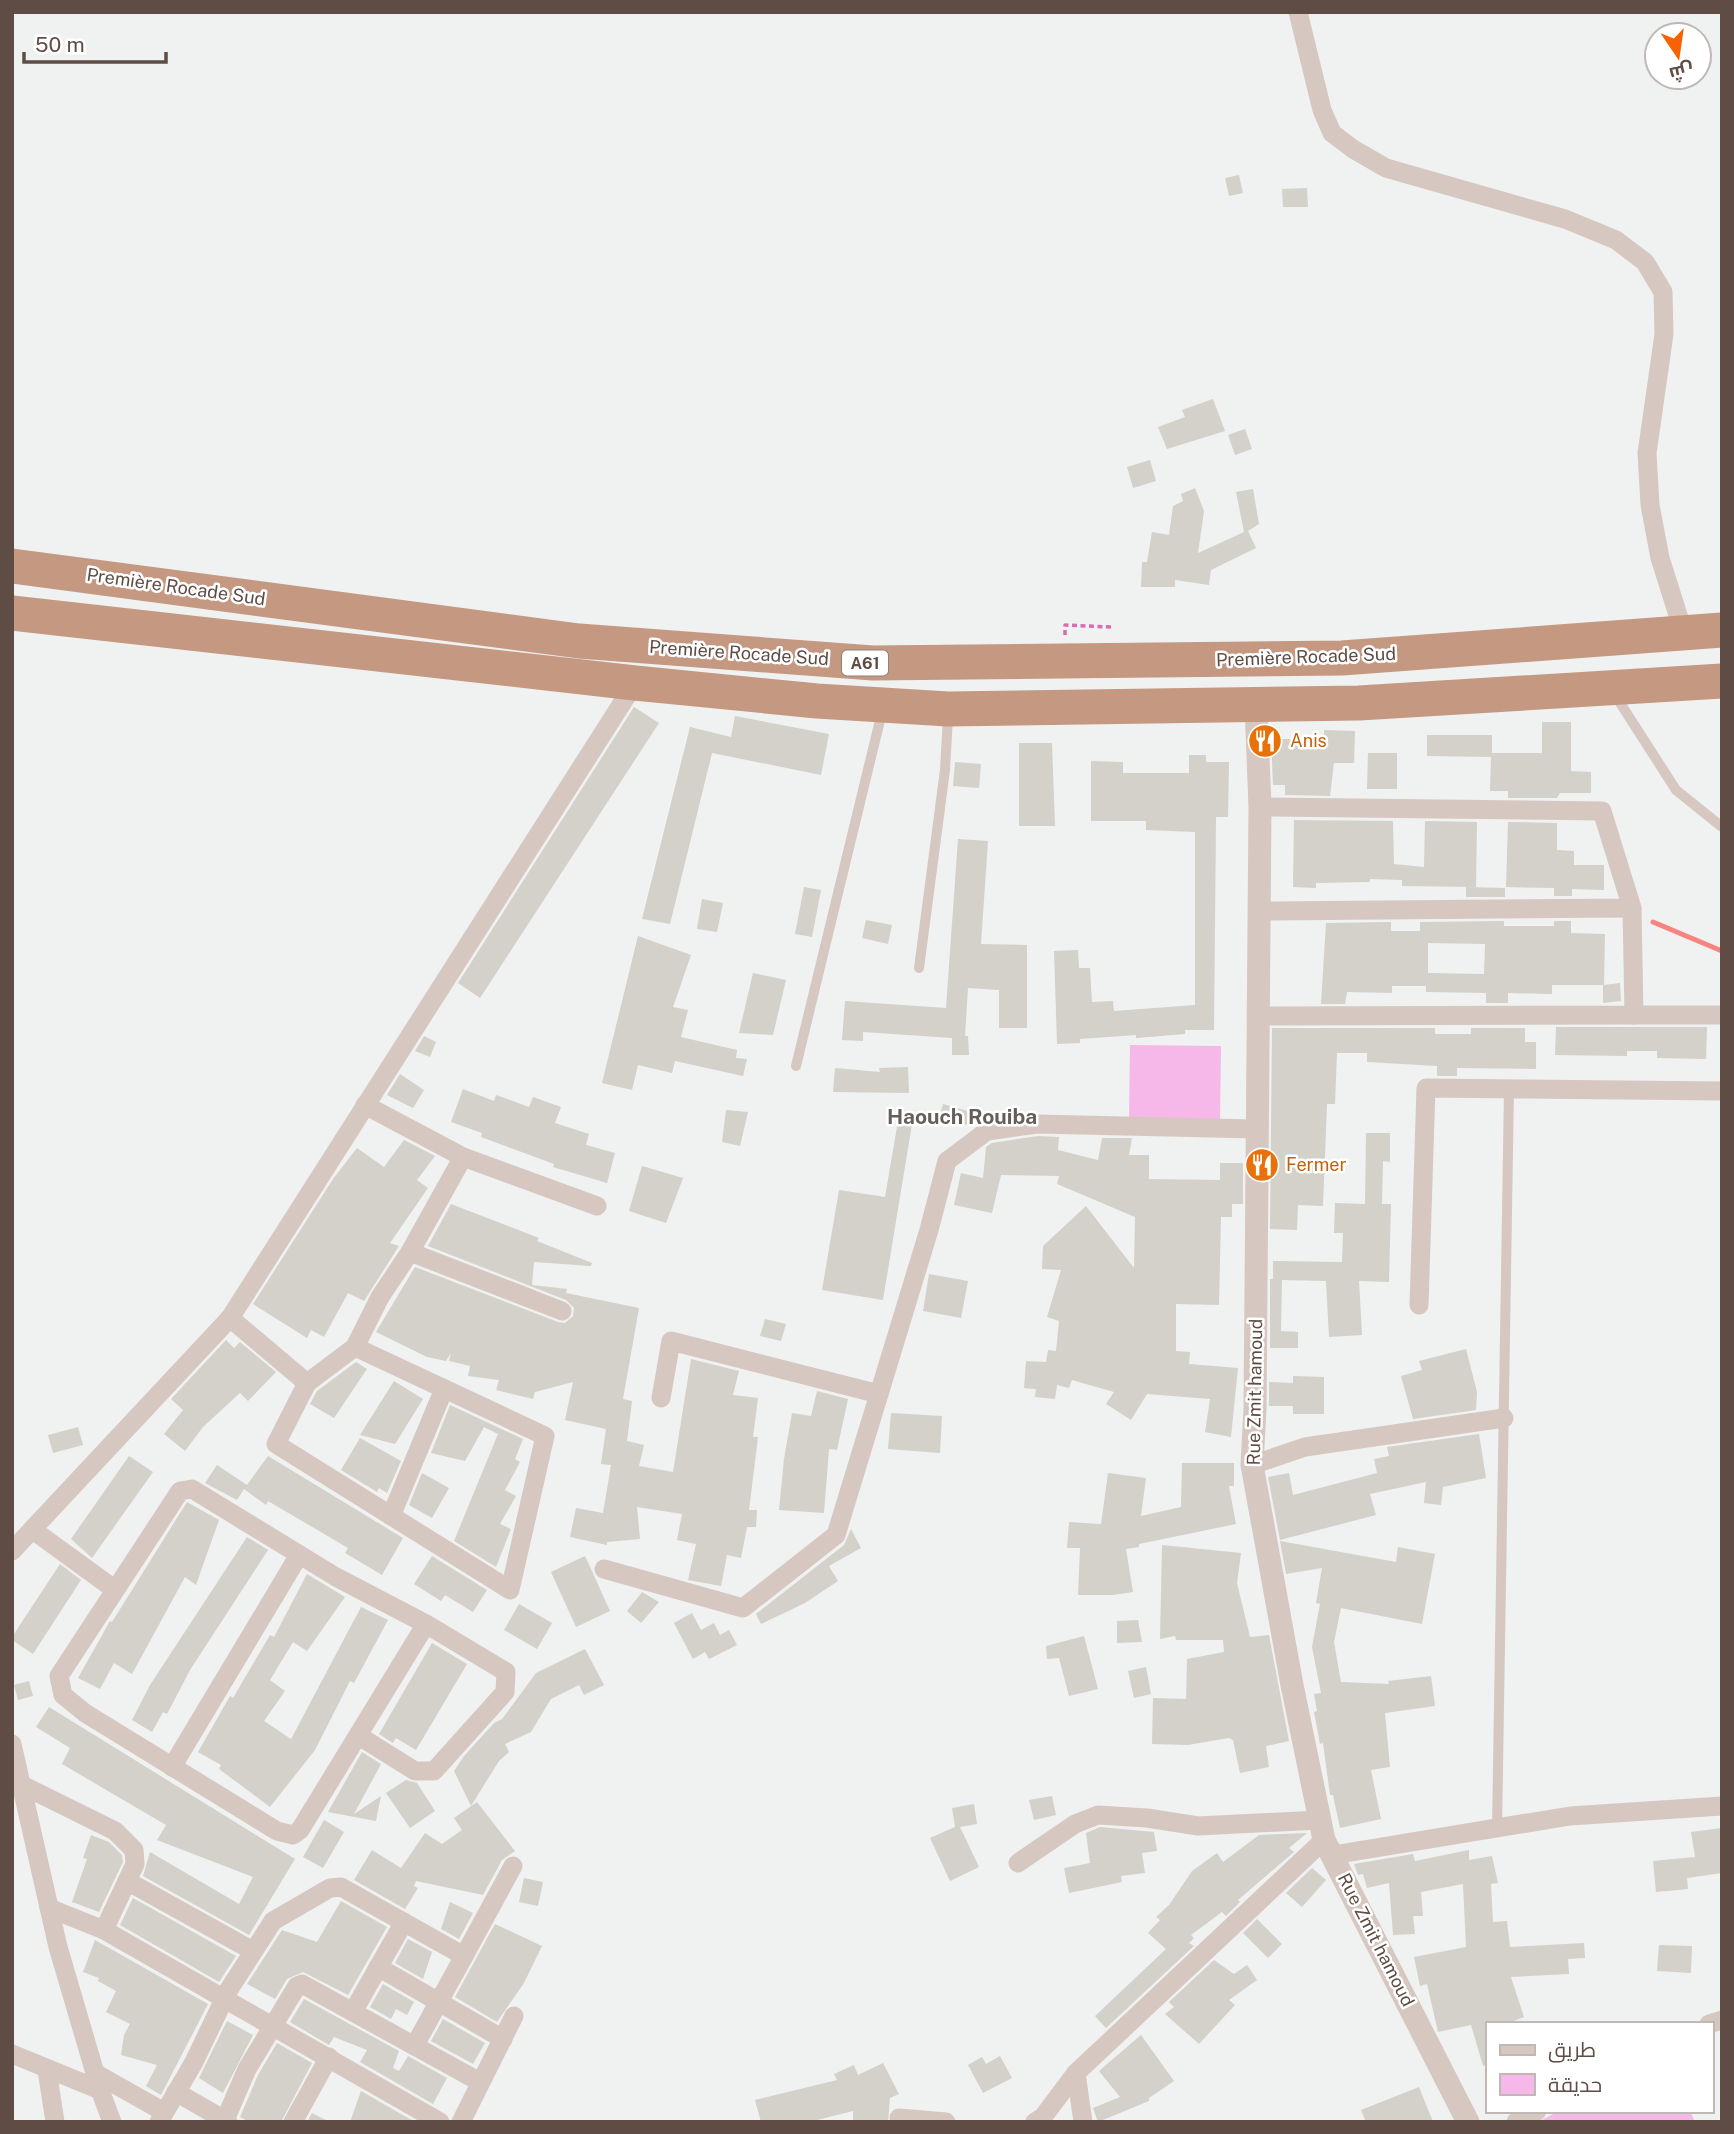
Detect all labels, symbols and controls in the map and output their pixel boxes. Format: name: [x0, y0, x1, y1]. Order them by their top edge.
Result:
scale bar: [24, 21, 166, 65]
north arrow: [1643, 21, 1713, 91]
text: 50 m: [35, 32, 85, 57]
text: ش: [1667, 58, 1696, 86]
street label: Première Rocade Sud: [85, 564, 267, 609]
street label: Première Rocade Sud: [648, 636, 830, 669]
street label: Première Rocade Sud: [1216, 643, 1396, 670]
road number: A61: [842, 650, 888, 676]
restaurant icon: Anis: [1246, 722, 1284, 760]
place label: Anis: [1290, 730, 1327, 751]
district label: Haouch Rouiba: [887, 1104, 1037, 1129]
restaurant icon: Fermer: [1243, 1146, 1281, 1184]
place label: Fermer: [1286, 1154, 1346, 1175]
street label: Rue Zmit hamoud: [1243, 1318, 1266, 1466]
street label: Rue Zmit hamoud: [1334, 1870, 1419, 2010]
legend: [1486, 2022, 1713, 2113]
text: طريق: [1548, 2037, 1596, 2063]
text: حديقة: [1548, 2072, 1602, 2097]

